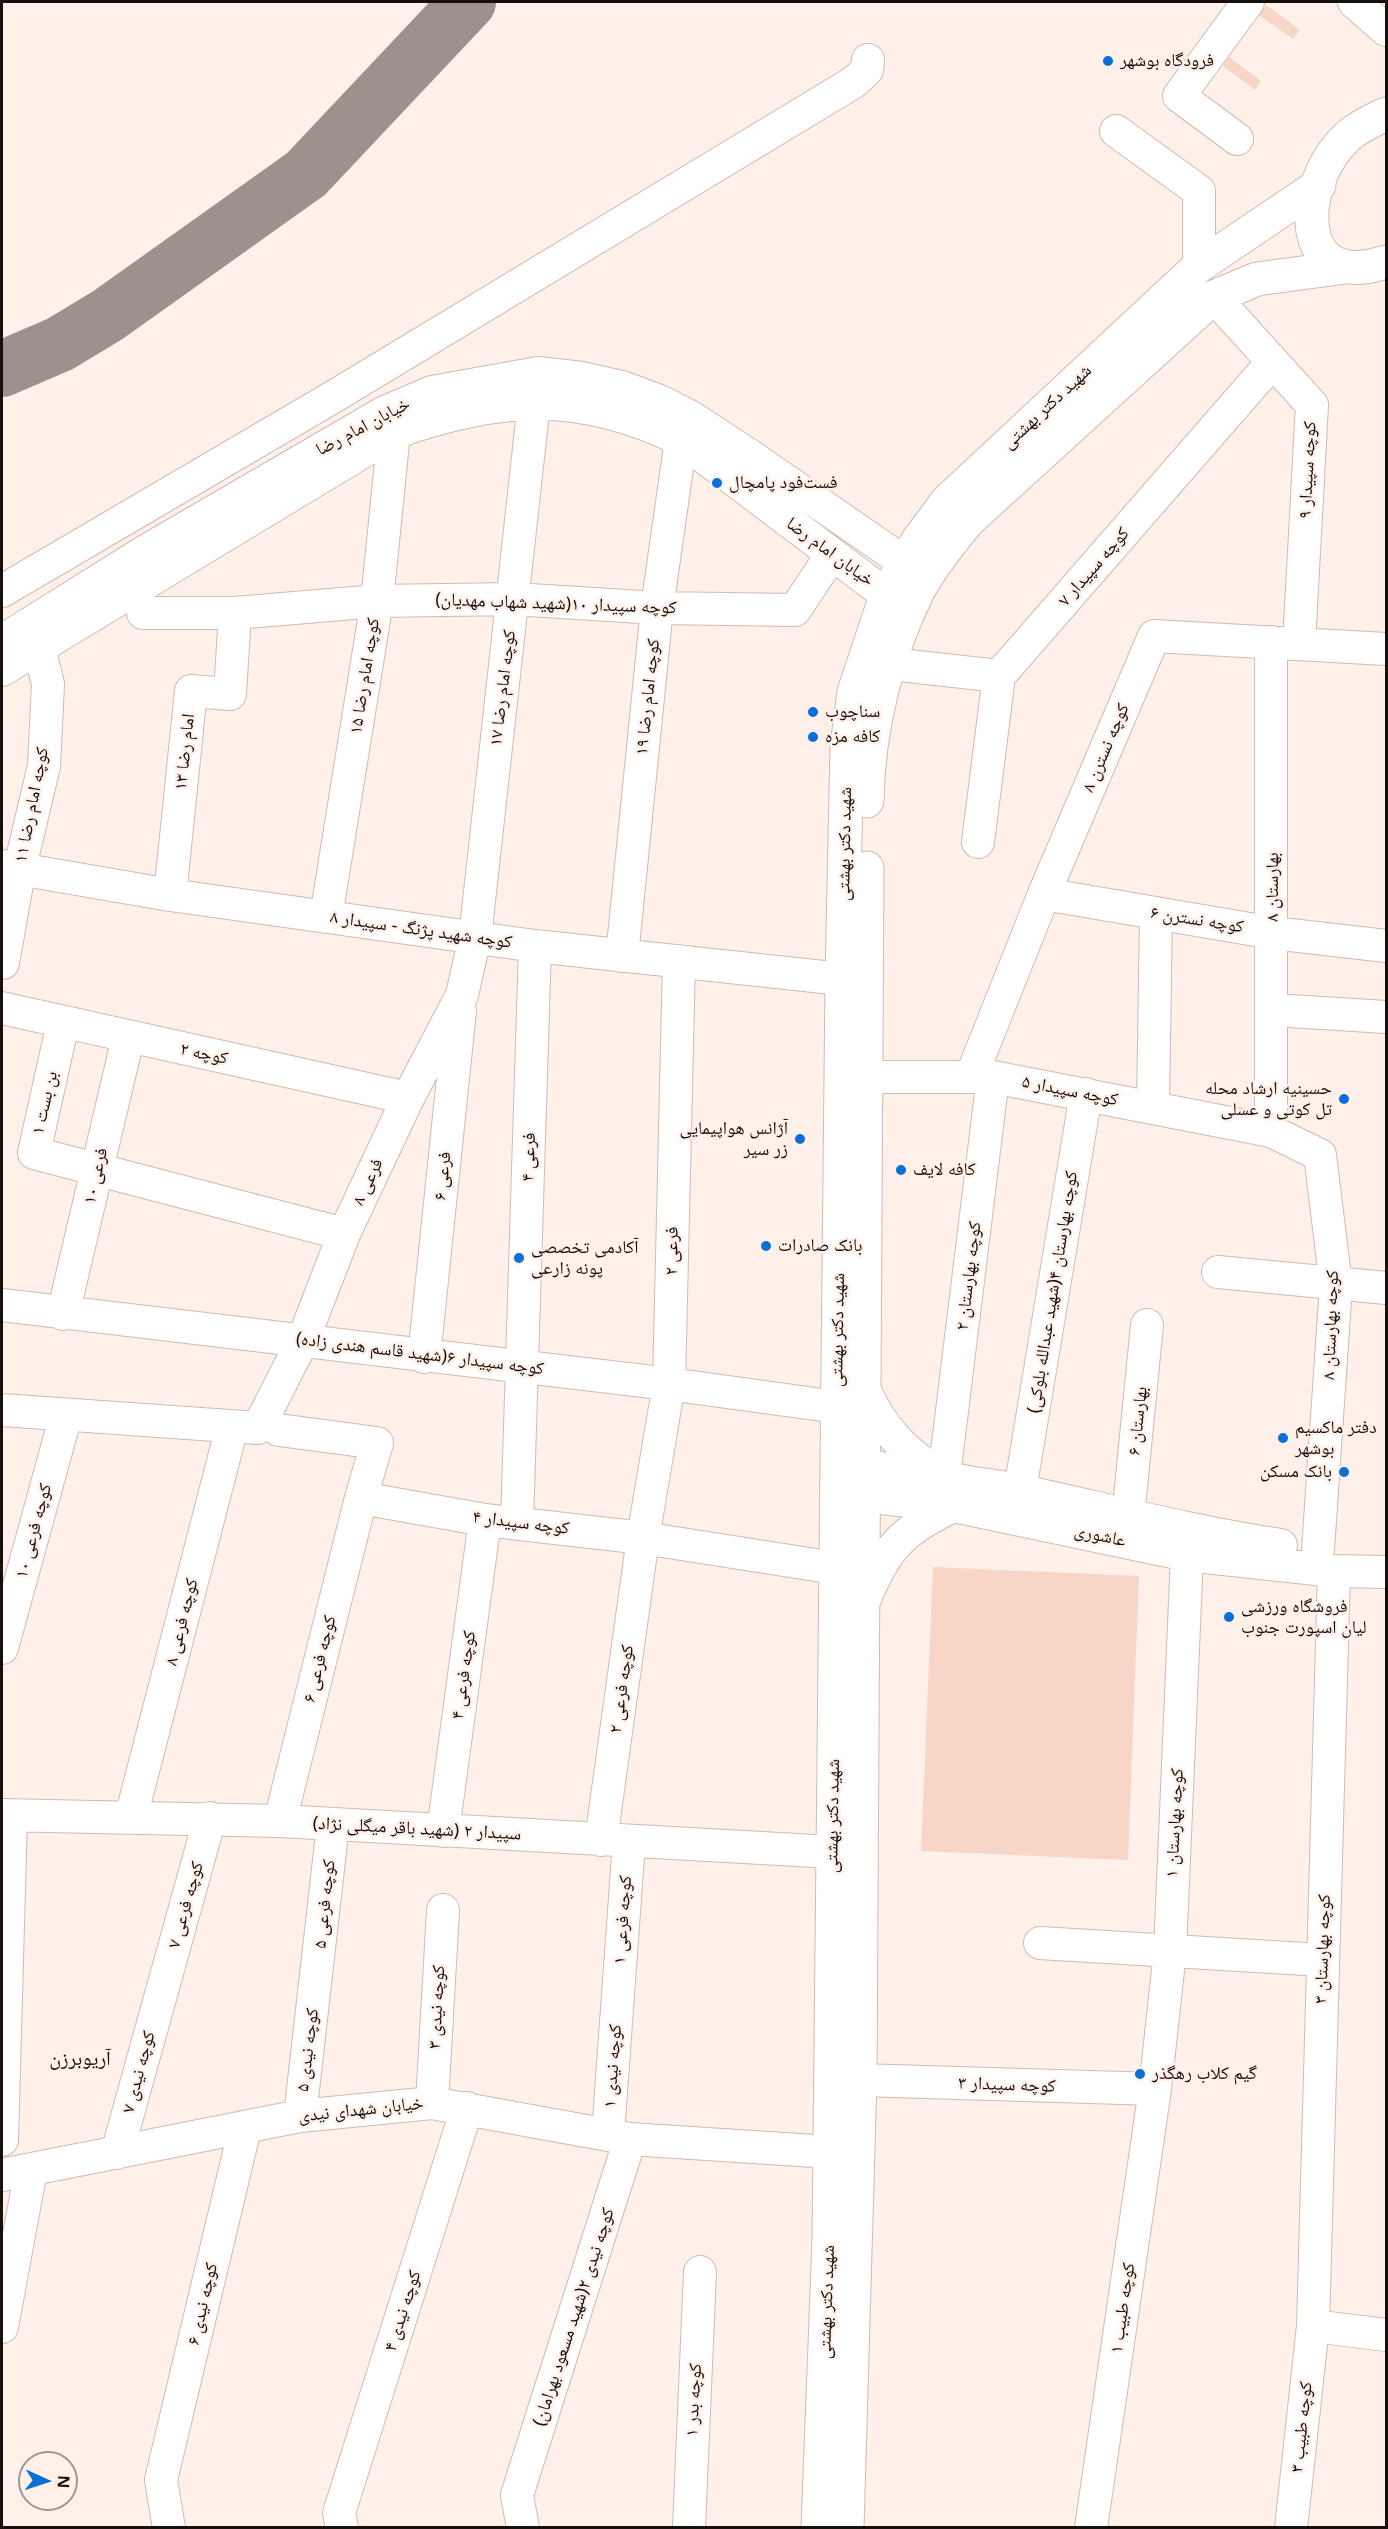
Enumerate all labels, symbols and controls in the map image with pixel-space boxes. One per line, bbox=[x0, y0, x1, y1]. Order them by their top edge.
place label: فرودگاه بوشهر bbox=[1120, 50, 1214, 72]
marker: فرودگاه بوشهر bbox=[1101, 54, 1115, 68]
street label: شهید دکتر بهشتی bbox=[998, 360, 1096, 454]
street label: خیابان امام رضا bbox=[312, 393, 414, 461]
street label: کوچه سپیدار ۹ bbox=[1295, 421, 1321, 519]
place label: فست‌فود پامچال bbox=[729, 472, 838, 494]
marker: فست‌فود پامچال bbox=[710, 476, 724, 490]
street label: خیابان امام رضا bbox=[782, 513, 878, 591]
street label: کوچه سپیدار ۷ bbox=[1054, 523, 1134, 611]
street label: کوچه سپیدار ۱۰(شهید شهاب مهدیان) bbox=[435, 589, 677, 619]
street label: کوچه امام رضا ۱۵ bbox=[345, 616, 385, 736]
street label: کوچه امام رضا ۱۷ bbox=[485, 629, 521, 747]
street label: کوچه امام رضا ۱۹ bbox=[631, 638, 665, 756]
street label: کوچه نسترن ۸ bbox=[1078, 700, 1134, 796]
place label: سناچوب bbox=[825, 701, 880, 723]
marker: سناچوب bbox=[806, 705, 820, 719]
street label: امام رضا ۱۳ bbox=[170, 713, 200, 791]
place label: کافه مزه bbox=[825, 726, 880, 748]
marker: کافه مزه bbox=[806, 730, 820, 744]
street label: کوچه امام رضا ۱۱ bbox=[10, 745, 54, 865]
street label: شهید دکتر بهشتی bbox=[833, 787, 857, 901]
street label: بهارستان ۸ bbox=[1262, 852, 1284, 922]
street label: کوچه نسترن ۶ bbox=[1149, 902, 1245, 938]
street label: کوچه شهید پژنگ - سپیدار ۸ bbox=[329, 907, 513, 953]
street label: کوچه ۲ bbox=[178, 1038, 230, 1070]
street label: بن بست ۱ bbox=[27, 1069, 63, 1137]
street label: کوچه سپیدار ۵ bbox=[1020, 1071, 1120, 1111]
place label: حسینیه ارشاد محله تل کوتی و عسلی bbox=[1205, 1078, 1332, 1120]
marker: حسینیه ارشاد محله تل کوتی و عسلی bbox=[1337, 1092, 1351, 1106]
place label: آژانس هواپیمایی زر سیر bbox=[680, 1118, 788, 1160]
street label: فرعی ۴ bbox=[517, 1132, 541, 1182]
marker: آژانس هواپیمایی زر سیر bbox=[793, 1132, 807, 1146]
street label: فرعی ۱۰ bbox=[79, 1146, 113, 1206]
street label: فرعی ۶ bbox=[430, 1150, 456, 1202]
street label: فرعی ۸ bbox=[348, 1155, 388, 1209]
place label: کافه لایف bbox=[913, 1159, 976, 1181]
marker: کافه لایف bbox=[894, 1163, 908, 1177]
street label: کوچه بهارستان ۴(شهید عبدالله بلوکی) bbox=[1023, 1169, 1083, 1415]
street label: کوچه بهارستان ۲ bbox=[952, 1220, 986, 1332]
street label: فرعی ۲ bbox=[661, 1226, 683, 1276]
place label: بانک صادرات bbox=[778, 1235, 862, 1257]
place label: آکادمی تخصصی پونه زارعی bbox=[531, 1237, 639, 1280]
marker: بانک صادرات bbox=[759, 1239, 773, 1253]
marker: آکادمی تخصصی پونه زارعی bbox=[512, 1251, 526, 1265]
street label: کوچه بهارستان ۸ bbox=[1318, 1270, 1344, 1380]
street label: شهید دکتر بهشتی bbox=[826, 1273, 850, 1387]
street label: کوچه سپیدار ۶(شهید قاسم هندی زاده) bbox=[295, 1328, 545, 1380]
street label: بهارستان ۶ bbox=[1124, 1385, 1152, 1457]
place label: دفتر ماکسیم بوشهر bbox=[1295, 1417, 1377, 1460]
marker: دفتر ماکسیم بوشهر bbox=[1276, 1431, 1290, 1445]
place label: بانک مسکن bbox=[1260, 1461, 1332, 1483]
marker: بانک مسکن bbox=[1337, 1465, 1351, 1479]
street label: کوچه فرعی ۱۰ bbox=[11, 1481, 57, 1581]
street label: کوچه سپیدار ۴ bbox=[471, 1506, 571, 1540]
street label: عاشوری bbox=[1072, 1520, 1128, 1552]
street label: کوچه فرعی ۸ bbox=[161, 1576, 203, 1668]
place label: فروشگاه ورزشی لیان اسپورت جنوب bbox=[1241, 1596, 1367, 1638]
marker: فروشگاه ورزشی لیان اسپورت جنوب bbox=[1222, 1610, 1236, 1624]
street label: کوچه فرعی ۶ bbox=[299, 1613, 341, 1705]
street label: کوچه فرعی ۴ bbox=[447, 1629, 481, 1721]
street label: کوچه فرعی ۲ bbox=[605, 1643, 639, 1735]
street label: شهید دکتر بهشتی bbox=[821, 1759, 845, 1873]
street label: کوچه بهارستان ۱ bbox=[1161, 1768, 1189, 1878]
street label: سپیدار ۲ (شهید باقر میگلی نژاد) bbox=[312, 1813, 522, 1845]
street label: کوچه فرعی ۷ bbox=[163, 1859, 209, 1951]
street label: کوچه فرعی ۵ bbox=[310, 1859, 340, 1949]
street label: کوچه فرعی ۱ bbox=[609, 1875, 637, 1965]
street label: کوچه بهارستان ۳ bbox=[1310, 1894, 1336, 2004]
street label: کوچه نیدی ۳ bbox=[424, 1964, 450, 2050]
street label: کوچه نیدی ۵ bbox=[292, 2007, 324, 2093]
street label: کوچه نیدی ۱ bbox=[599, 2023, 627, 2109]
street label: کوچه نیدی ۷ bbox=[118, 2029, 160, 2115]
district label: آریو‌برزن bbox=[49, 2047, 111, 2071]
place label: گیم کلاب رهگذر bbox=[1152, 2063, 1257, 2085]
marker: گیم کلاب رهگذر bbox=[1133, 2067, 1147, 2081]
street label: کوچه سپیدار ۳ bbox=[958, 2073, 1056, 2097]
street label: خیابان شهدای نیدی bbox=[297, 2093, 425, 2127]
street label: کوچه نیدی ۲(شهید مسعود بهرامان) bbox=[528, 2205, 620, 2429]
street label: شهید دکتر بهشتی bbox=[814, 2244, 840, 2360]
street label: کوچه نیدی ۶ bbox=[183, 2261, 223, 2347]
street label: کوچه طبیب ۱ bbox=[1106, 2261, 1140, 2355]
street label: کوچه نیدی ۴ bbox=[380, 2268, 426, 2354]
street label: کوچه بدر ۱ bbox=[681, 2363, 707, 2437]
street label: کوچه طبیب ۳ bbox=[1286, 2381, 1318, 2473]
north arrow bbox=[18, 2451, 78, 2511]
text: N bbox=[53, 2475, 75, 2489]

